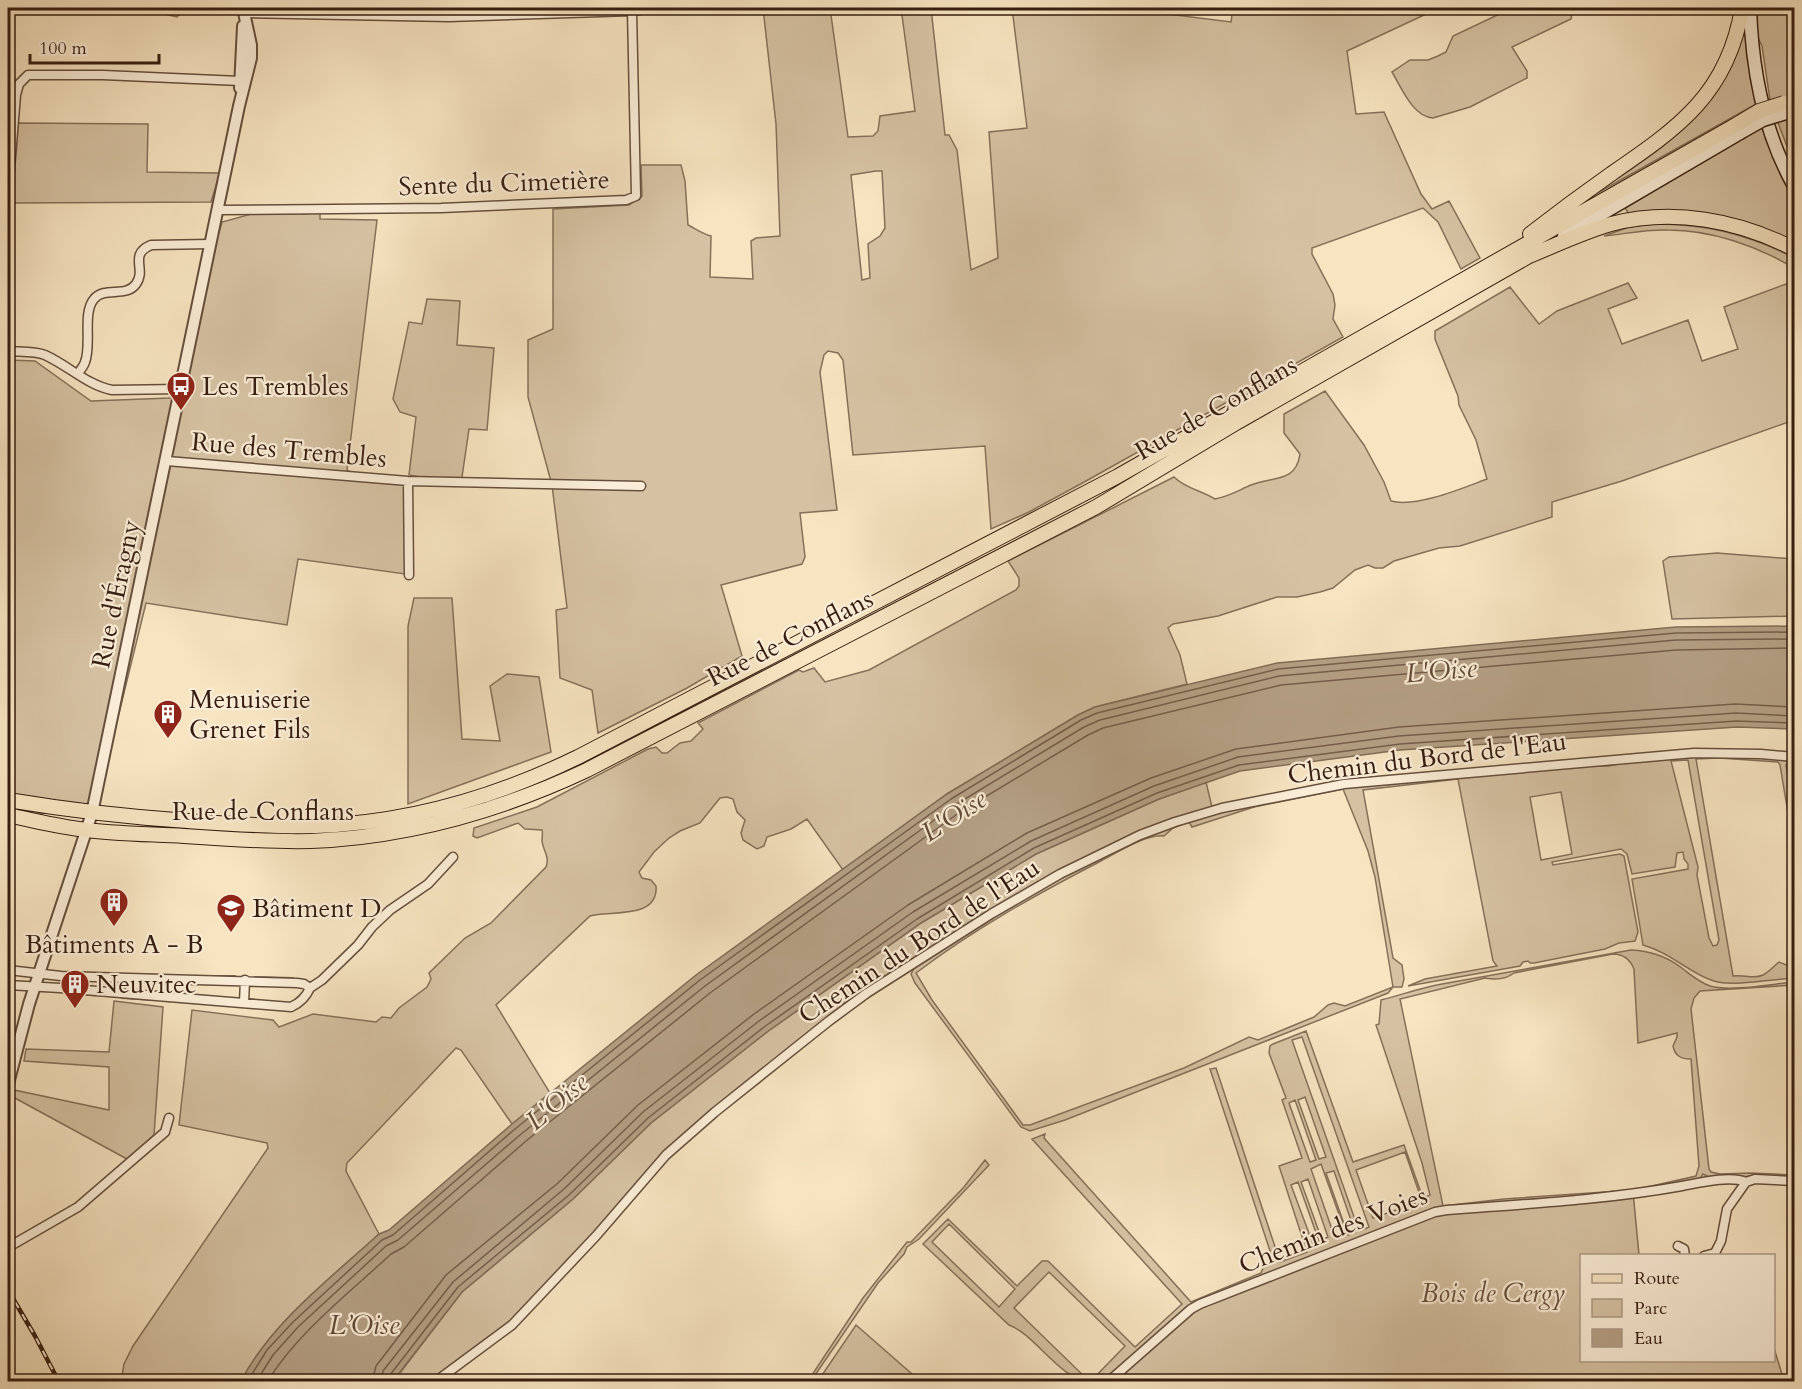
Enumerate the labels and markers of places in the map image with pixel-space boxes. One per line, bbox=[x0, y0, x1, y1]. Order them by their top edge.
place label: Les Trembles bbox=[202, 369, 349, 404]
bus stop icon: Les Trembles bbox=[165, 370, 197, 412]
place label: Menuiserie Grenet Fils bbox=[189, 682, 311, 747]
building icon: Menuiserie Grenet Fils bbox=[152, 698, 184, 740]
building icon: Bâtiments A - B bbox=[98, 886, 130, 928]
place label: Bâtiment D bbox=[252, 891, 381, 926]
school or university icon: Bâtiment D bbox=[215, 892, 247, 934]
place label: Bâtiments A - B bbox=[25, 927, 203, 962]
place label: Neuvitec bbox=[96, 967, 197, 1002]
building icon: Neuvitec bbox=[59, 968, 91, 1010]

